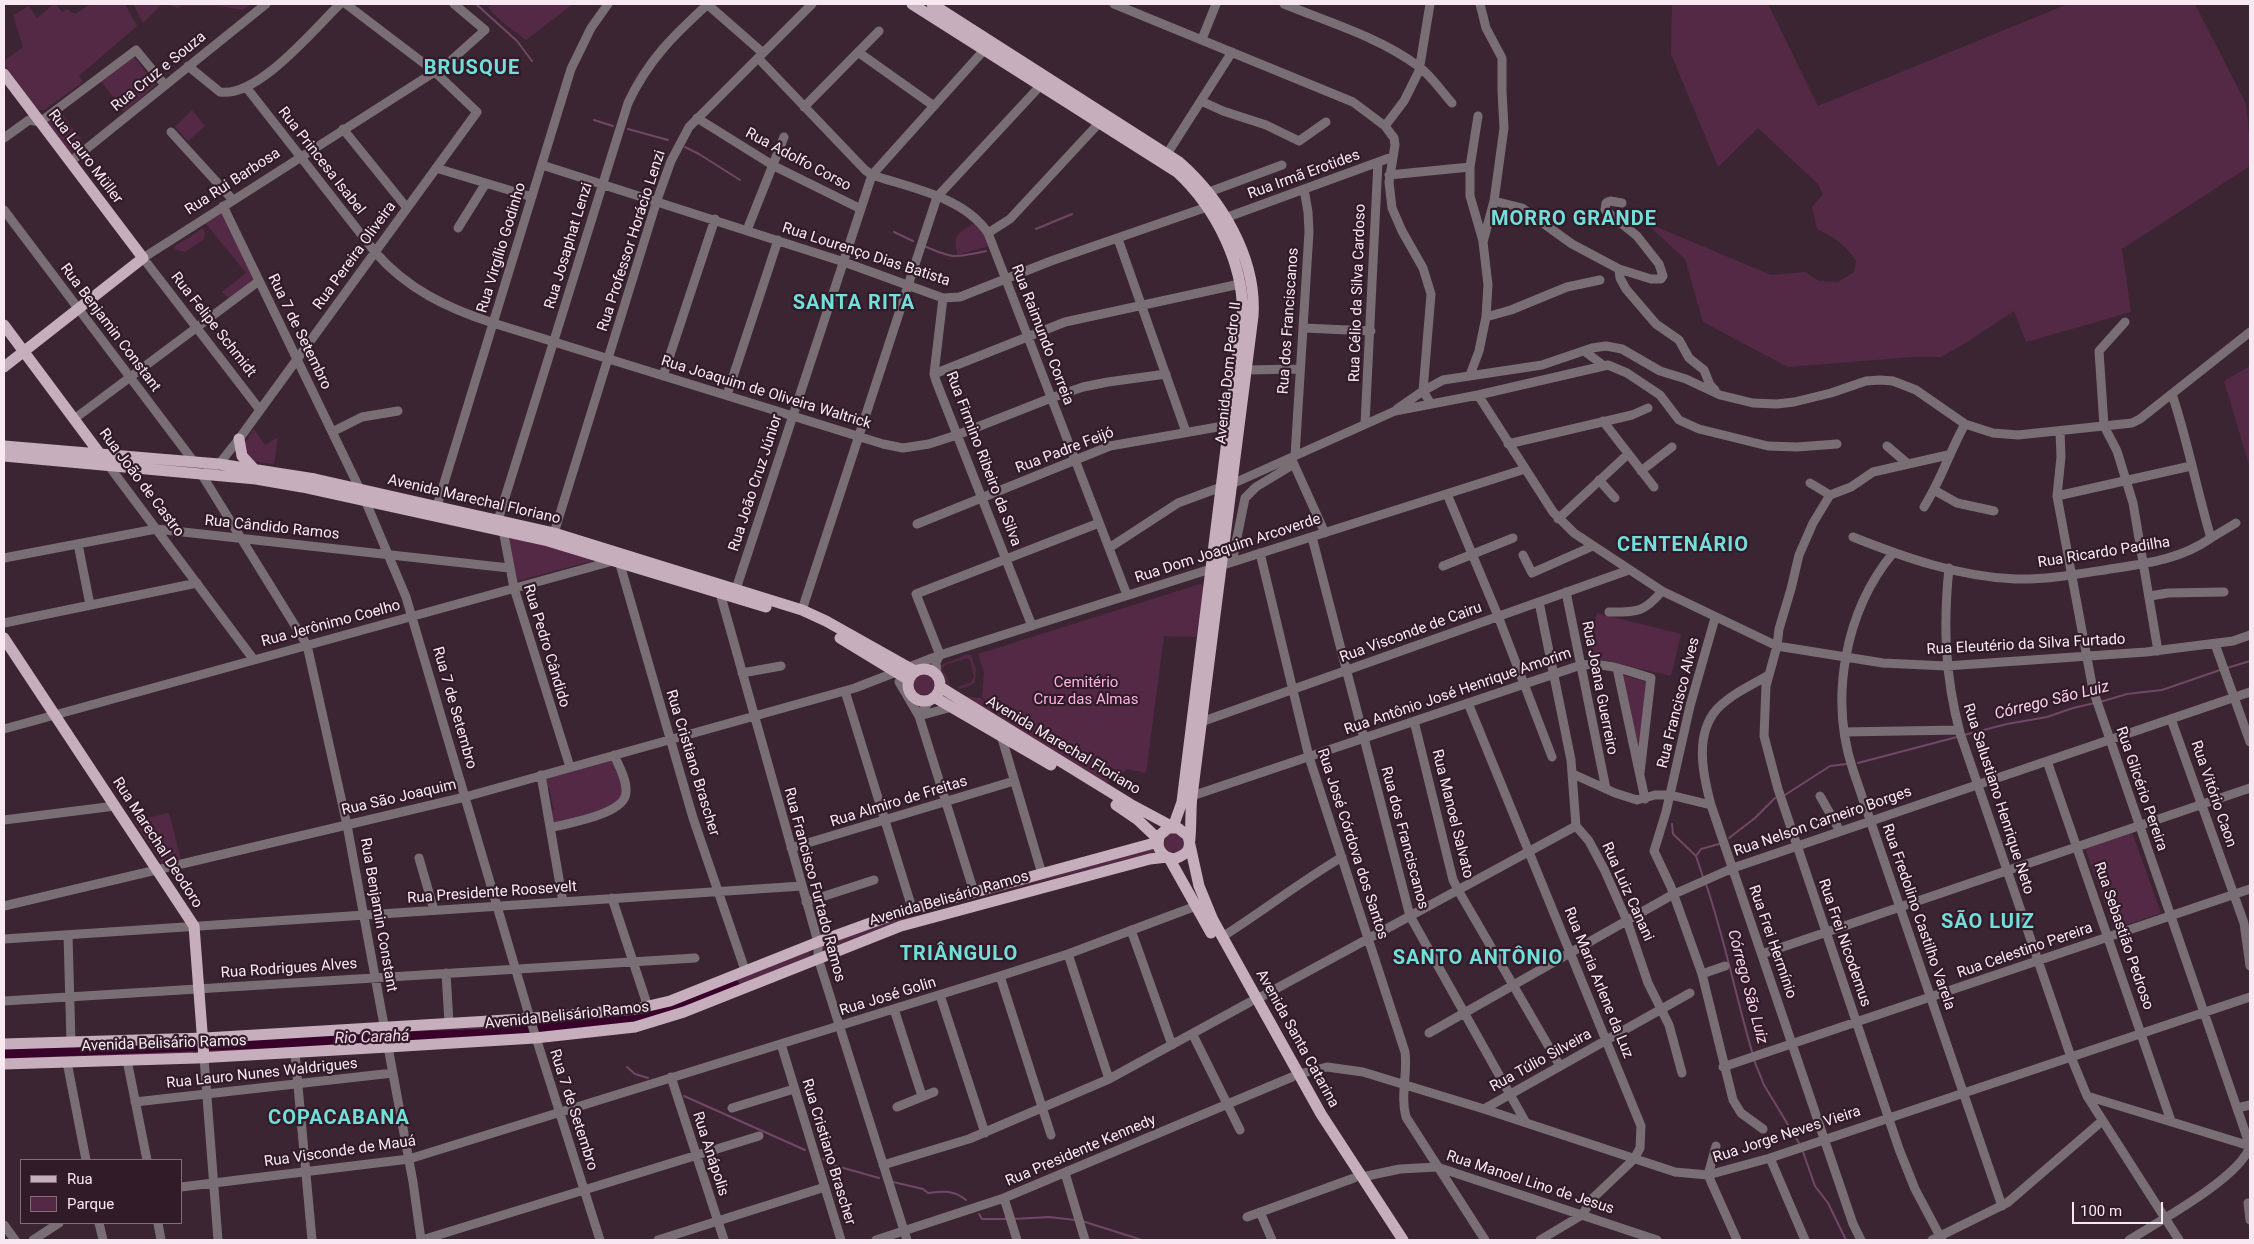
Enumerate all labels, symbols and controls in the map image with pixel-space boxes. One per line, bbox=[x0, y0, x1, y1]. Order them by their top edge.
street label: Rua Cruz e Souza bbox=[108, 28, 210, 116]
district label: BRUSQUE bbox=[423, 57, 521, 81]
street label: Rua Princesa Isabel bbox=[273, 104, 369, 218]
street label: Rua Lauro Müller bbox=[44, 107, 126, 207]
street label: Rua Adolfo Corso bbox=[742, 125, 854, 195]
street label: Rua Rui Barbosa bbox=[182, 145, 284, 219]
street label: Rua Irmã Erotides bbox=[1245, 146, 1363, 204]
street label: Rua Professor Horácio Lenzi bbox=[594, 148, 670, 334]
street label: Rua Virgílio Godinho bbox=[474, 181, 530, 315]
street label: Rua Josaphat Lenzi bbox=[541, 181, 597, 311]
street label: Rua Pereira Oliveira bbox=[310, 198, 400, 314]
street label: Rua Célio da Silva Cardoso bbox=[1346, 204, 1370, 382]
district label: MORRO GRANDE bbox=[1490, 208, 1658, 232]
street label: Rua Lourenço Dias Batista bbox=[780, 219, 952, 291]
street label: Rua dos Franciscanos bbox=[1275, 247, 1303, 395]
street label: Rua Benjamin Constant bbox=[56, 260, 164, 396]
street label: Rua Raimundo Correia bbox=[1007, 262, 1077, 408]
street label: Rua Felipe Schmidt bbox=[166, 269, 260, 381]
street label: Rua 7 de Setembro bbox=[263, 271, 335, 393]
district label: SANTA RITA bbox=[791, 292, 917, 316]
street label: Avenida Dom Pedro II bbox=[1213, 301, 1245, 445]
street label: Rua Joaquim de Oliveira Waltrick bbox=[659, 352, 873, 434]
street label: Rua Firmino Ribeiro da Silva bbox=[941, 369, 1025, 549]
street label: Rua João Cruz Júnior bbox=[725, 412, 787, 554]
street label: Rua Padre Feijó bbox=[1013, 424, 1117, 478]
street label: Rua João de Castro bbox=[94, 425, 188, 541]
street label: Avenida Marechal Floriano bbox=[386, 471, 562, 529]
street label: Rua Dom Joaquim Arcoverde bbox=[1133, 510, 1323, 588]
street label: Rua Cândido Ramos bbox=[204, 512, 340, 544]
district label: CENTENÁRIO bbox=[1616, 534, 1750, 558]
street label: Rua Ricardo Padilha bbox=[2037, 534, 2171, 572]
street label: Rua Pedro Cândido bbox=[519, 582, 573, 710]
street label: Rua Jerônimo Coelho bbox=[260, 597, 402, 651]
street label: Rua Visconde de Cairu bbox=[1337, 599, 1485, 667]
street label: Rua Joana Guerreiro bbox=[1577, 619, 1621, 757]
street label: Rua Eleutério da Silva Furtado bbox=[1926, 631, 2126, 659]
street label: Rua Francisco Alves bbox=[1654, 636, 1704, 770]
street label: Rua 7 de Setembro bbox=[428, 645, 480, 771]
street label: Rua Antônio José Henrique Amorim bbox=[1342, 645, 1574, 739]
park label: Cemitério Cruz das Almas bbox=[1034, 674, 1138, 709]
water label: Córrego São Luiz bbox=[1993, 677, 2111, 725]
street label: Rua Cristiano Brascher bbox=[661, 688, 723, 838]
street label: Avenida Marechal Floriano bbox=[983, 693, 1143, 799]
street label: Rua Salustiano Henrique Neto bbox=[1959, 701, 2037, 897]
street label: Rua Glicério Pereira bbox=[2111, 724, 2171, 854]
street label: Rua Vitório Caon bbox=[2186, 738, 2240, 850]
street label: Rua José Córdova dos Santos bbox=[1313, 746, 1391, 942]
street label: Rua Manoel Salvato bbox=[1427, 748, 1477, 880]
street label: Rua dos Franciscanos bbox=[1376, 765, 1432, 911]
street label: Rua Almiro de Freitas bbox=[828, 773, 970, 831]
street label: Rua Marechal Deodoro bbox=[108, 774, 206, 912]
street label: Rua São Joaquim bbox=[340, 776, 458, 820]
street label: Rua Nelson Carneiro Borges bbox=[1732, 783, 1914, 861]
street label: Rua Francisco Furtado Ramos bbox=[779, 786, 849, 984]
street label: Rua Fredolino Castilho Varela bbox=[1878, 822, 1958, 1012]
street label: Rua Benjamin Constant bbox=[356, 837, 400, 993]
street label: Rua Luiz Canani bbox=[1597, 840, 1657, 944]
street label: Rua Sebastião Pedroso bbox=[2089, 860, 2157, 1012]
street label: Avenida Belisário Ramos bbox=[867, 868, 1031, 930]
street label: Rua Frei Nicodemus bbox=[1814, 877, 1874, 1009]
street label: Rua Presidente Roosevelt bbox=[407, 878, 577, 908]
street label: Rua Frei Hermínio bbox=[1744, 883, 1800, 1001]
street label: Rua Maria Arlene da Luz bbox=[1559, 905, 1637, 1061]
district label: SÃO LUIZ bbox=[1940, 911, 2036, 935]
street label: Rua Celestino Pereira bbox=[1955, 919, 2095, 983]
water label: Córrego São Luiz bbox=[1723, 928, 1771, 1046]
district label: TRIÂNGULO bbox=[899, 943, 1019, 967]
district label: SANTO ANTÔNIO bbox=[1391, 947, 1565, 971]
street label: Rua Rodrigues Alves bbox=[220, 955, 358, 983]
street label: Avenida Santa Catarina bbox=[1252, 967, 1342, 1111]
street label: Rua José Golin bbox=[838, 974, 938, 1020]
street label: Avenida Belisário Ramos bbox=[484, 998, 650, 1034]
street label: Rua Túlio Silveira bbox=[1487, 1026, 1595, 1096]
water label: Rio Carahá bbox=[334, 1027, 410, 1049]
street label: Avenida Belisário Ramos bbox=[81, 1032, 247, 1056]
street label: Rua 7 de Setembro bbox=[545, 1047, 601, 1173]
street label: Rua Lauro Nunes Waldrigues bbox=[165, 1055, 359, 1093]
street label: Rua Cristiano Brascher bbox=[797, 1077, 859, 1227]
street label: Rua Jorge Neves Vieira bbox=[1711, 1103, 1863, 1167]
district label: COPACABANA bbox=[267, 1107, 411, 1131]
street label: Rua Anápolis bbox=[688, 1110, 732, 1198]
street label: Rua Presidente Kennedy bbox=[1003, 1111, 1159, 1191]
street label: Rua Visconde de Mauá bbox=[263, 1132, 417, 1172]
street label: Rua Manoel Lino de Jesus bbox=[1444, 1147, 1616, 1219]
legend bbox=[20, 1159, 182, 1224]
text: Rua bbox=[67, 1170, 93, 1188]
scale bar bbox=[2074, 1192, 2165, 1224]
text: Parque bbox=[67, 1195, 114, 1213]
text: 100 m bbox=[2080, 1202, 2122, 1220]

